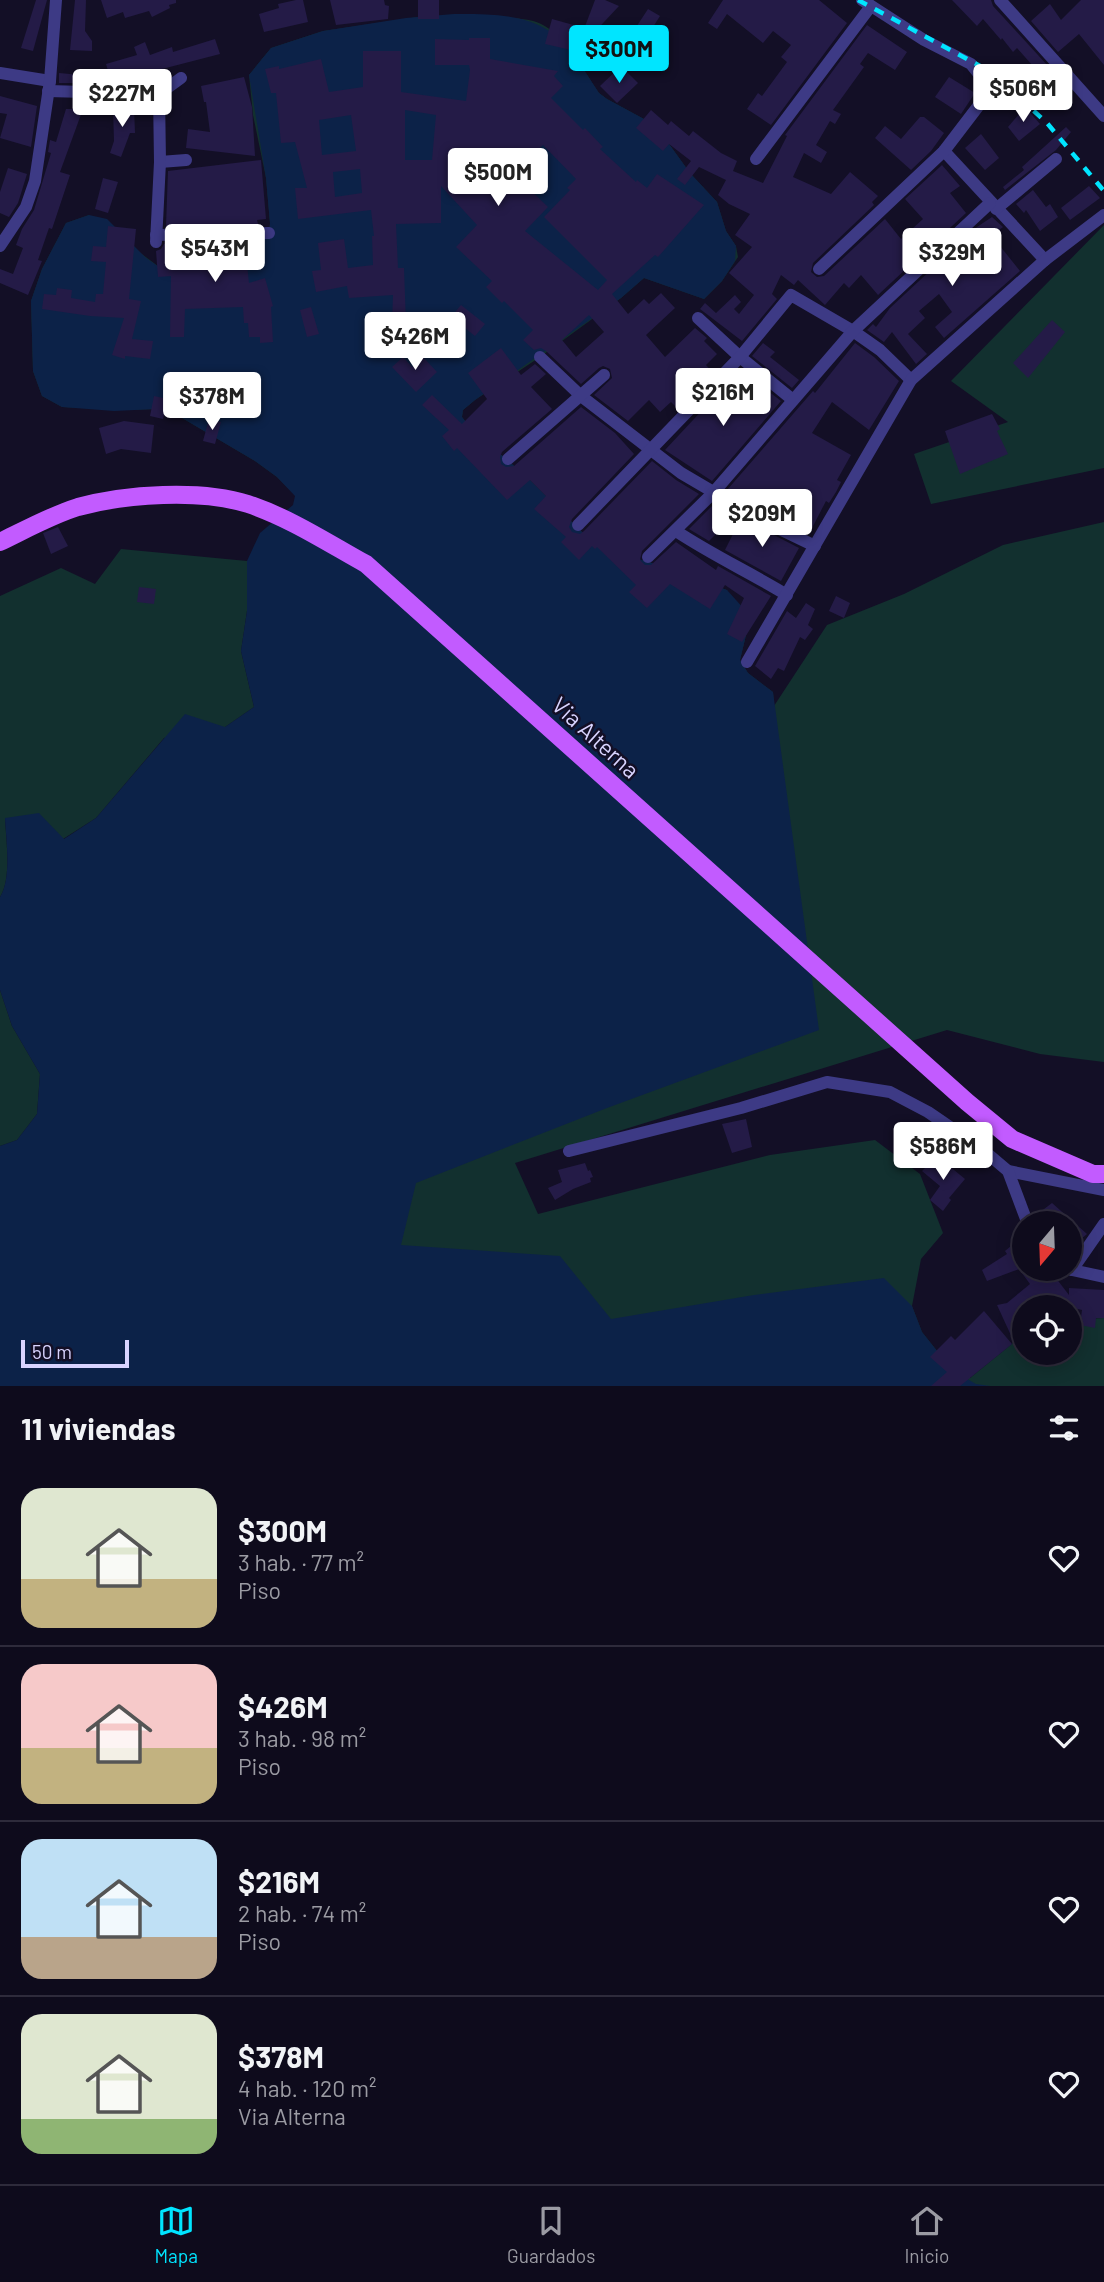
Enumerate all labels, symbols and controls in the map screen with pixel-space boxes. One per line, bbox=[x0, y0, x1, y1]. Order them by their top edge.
pin: $300M bbox=[570, 25, 668, 85]
text: $300M bbox=[585, 34, 653, 62]
pin: $506M bbox=[974, 64, 1072, 124]
pin: $227M bbox=[73, 69, 171, 129]
text: $506M bbox=[989, 73, 1057, 101]
text: $227M bbox=[89, 78, 155, 106]
pin: $500M bbox=[449, 148, 547, 208]
text: $500M bbox=[464, 157, 532, 185]
pin: $543M bbox=[166, 224, 264, 284]
pin: $329M bbox=[903, 229, 1001, 288]
text: $543M bbox=[181, 233, 249, 261]
text: $329M bbox=[918, 237, 986, 265]
pin: $426M bbox=[366, 312, 464, 372]
text: $426M bbox=[381, 321, 449, 349]
pin: $216M bbox=[674, 368, 772, 428]
pin: $378M bbox=[163, 372, 261, 432]
text: $216M bbox=[692, 377, 754, 405]
text: $378M bbox=[179, 381, 245, 409]
pin: $209M bbox=[713, 490, 811, 549]
text: $209M bbox=[728, 498, 796, 526]
street label: Via Alterna bbox=[547, 691, 645, 783]
pin: $586M bbox=[894, 1122, 992, 1182]
text: $586M bbox=[910, 1131, 976, 1159]
north arrow bbox=[1012, 1211, 1082, 1281]
map controls bbox=[1012, 1211, 1082, 1365]
button: locate bbox=[1012, 1295, 1082, 1365]
scale bar bbox=[21, 1337, 130, 1369]
text: 50 m bbox=[32, 1340, 72, 1363]
icon: filters bbox=[1045, 1409, 1083, 1447]
text: 11 viviendas bbox=[21, 1410, 176, 1446]
text: $300M bbox=[238, 1512, 327, 1548]
icon: home bbox=[77, 1516, 161, 1600]
icon: heart bbox=[1045, 1539, 1083, 1577]
text: 3 hab. · 77 m² bbox=[238, 1548, 364, 1576]
text: Piso bbox=[238, 1576, 281, 1604]
text: $426M bbox=[238, 1688, 328, 1724]
icon: home bbox=[77, 1692, 161, 1776]
icon: heart bbox=[1045, 1715, 1083, 1753]
text: 3 hab. · 98 m² bbox=[238, 1724, 366, 1752]
text: Piso bbox=[238, 1752, 281, 1780]
text: $216M bbox=[238, 1863, 320, 1899]
icon: home bbox=[77, 1867, 161, 1951]
icon: heart bbox=[1045, 1890, 1083, 1928]
text: 2 hab. · 74 m² bbox=[238, 1899, 366, 1927]
text: Piso bbox=[238, 1927, 281, 1955]
text: $378M bbox=[238, 2038, 324, 2074]
icon: home bbox=[77, 2042, 161, 2126]
icon: heart bbox=[1045, 2065, 1083, 2103]
text: 4 hab. · 120 m² bbox=[238, 2074, 376, 2102]
text: Via Alterna bbox=[238, 2102, 346, 2130]
tab: Mapa bbox=[155, 2202, 198, 2267]
tab: Guardados bbox=[507, 2202, 595, 2267]
tab: Inicio bbox=[904, 2202, 949, 2267]

